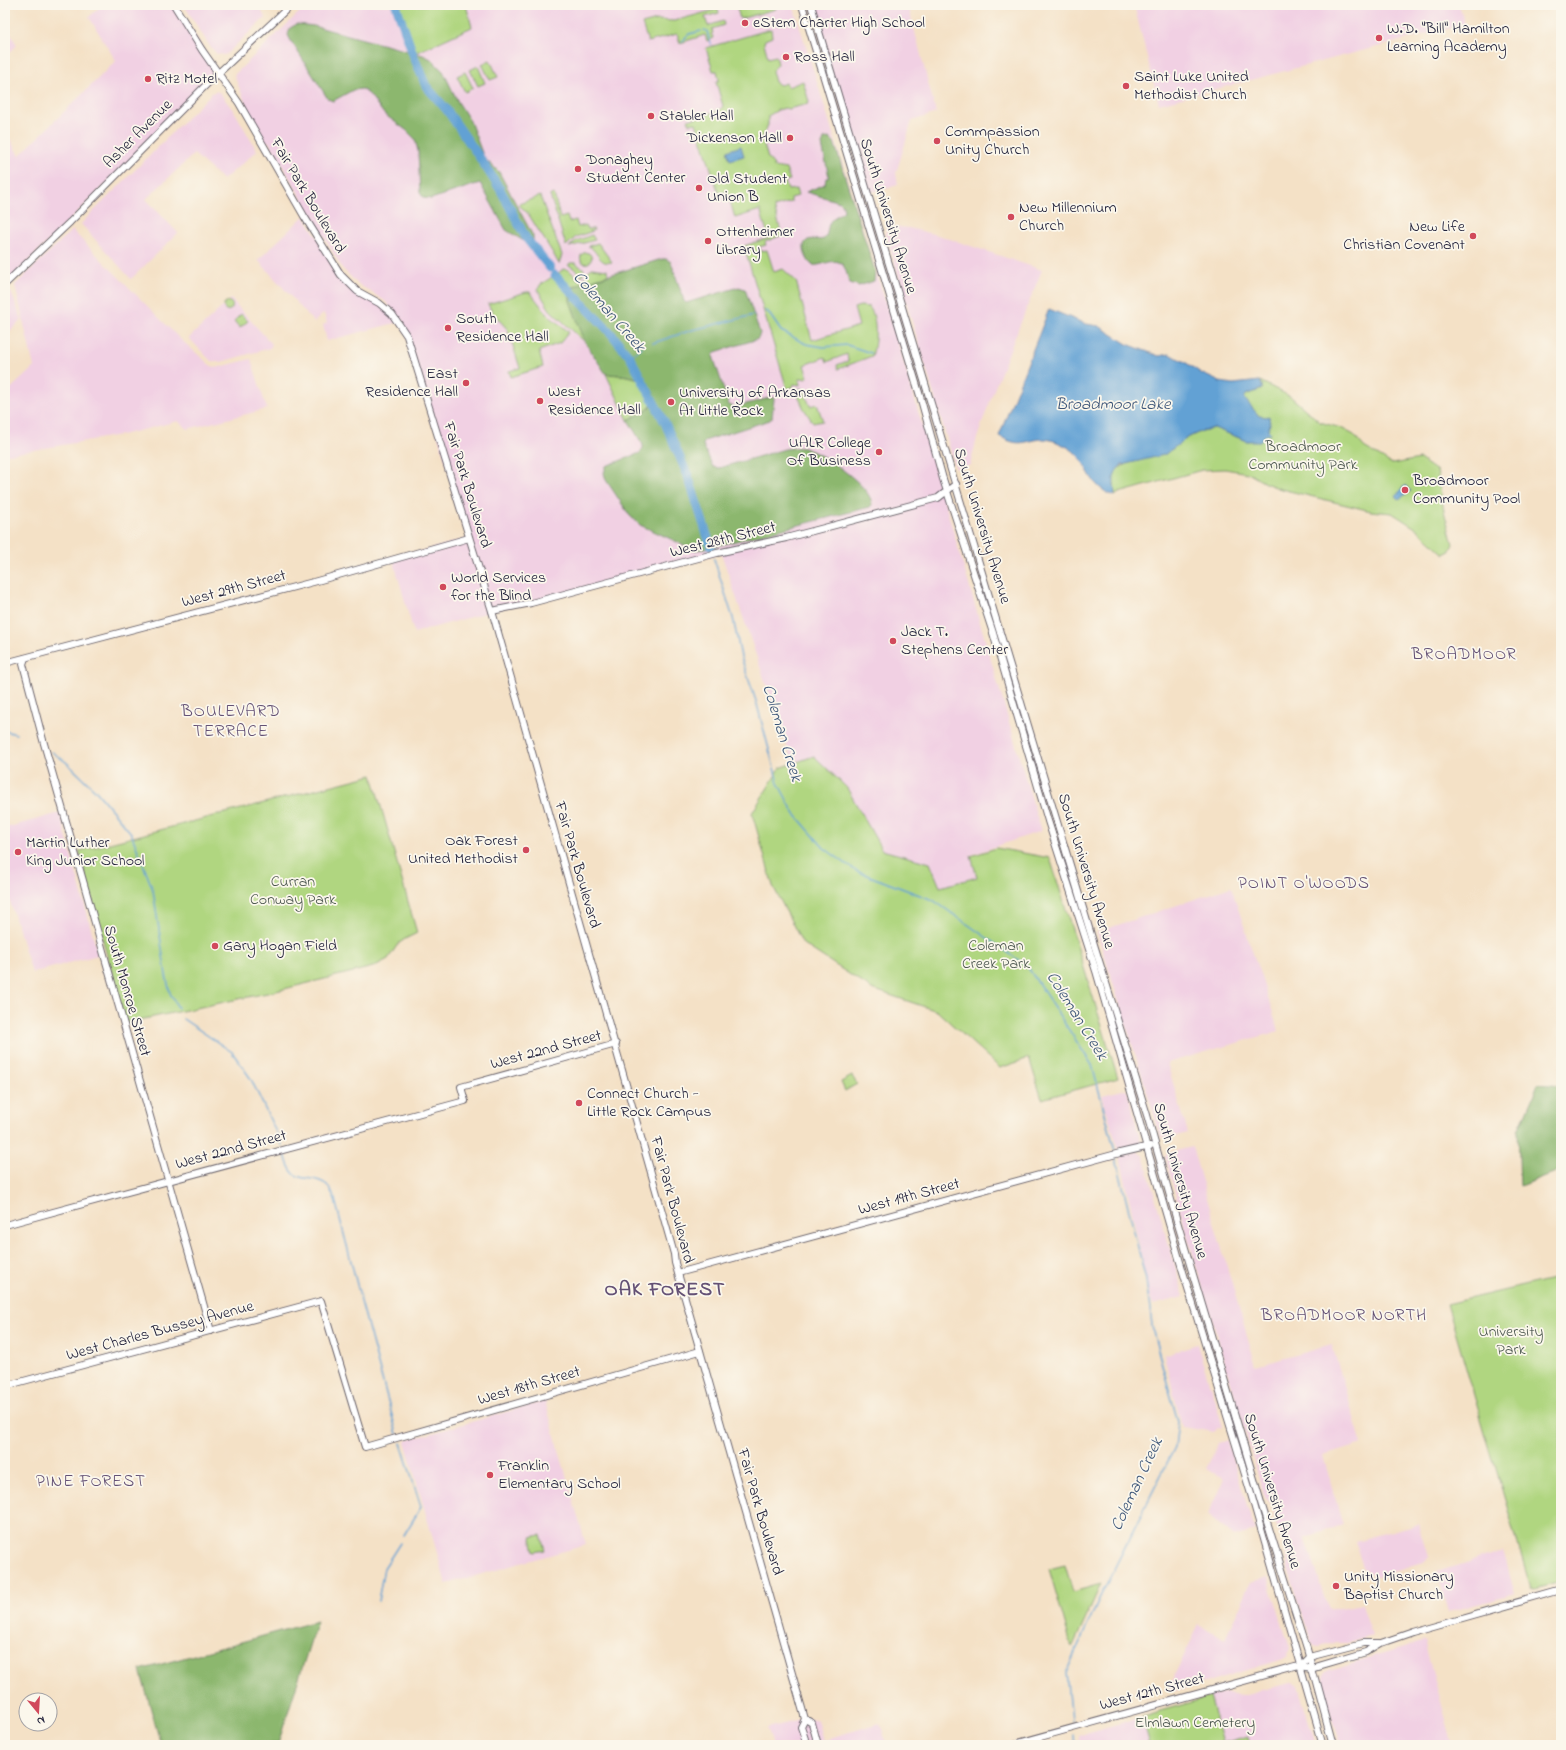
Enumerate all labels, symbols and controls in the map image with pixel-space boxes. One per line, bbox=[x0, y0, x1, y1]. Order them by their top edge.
place label: eStem Charter High School bbox=[753, 11, 925, 35]
place label: W.D. "Bill" Hamilton Learning Academy bbox=[1387, 17, 1510, 59]
marker: eStem Charter High School bbox=[740, 18, 750, 28]
marker: W.D. "Bill" Hamilton Learning Academy bbox=[1374, 33, 1384, 43]
place label: Ross Hall bbox=[794, 45, 855, 69]
marker: Ross Hall bbox=[781, 52, 791, 62]
place label: Saint Luke United Methodist Church bbox=[1134, 65, 1249, 107]
place label: Ritz Motel bbox=[156, 67, 217, 91]
marker: Ritz Motel bbox=[143, 74, 153, 84]
marker: Saint Luke United Methodist Church bbox=[1121, 81, 1131, 91]
street label: Asher Avenue bbox=[98, 93, 179, 174]
place label: Stabler Hall bbox=[659, 104, 734, 128]
marker: Stabler Hall bbox=[646, 111, 656, 121]
place label: Commpassion Unity Church bbox=[945, 120, 1040, 162]
place label: Dickenson Hall bbox=[686, 126, 782, 150]
street label: Fair Park Boulevard bbox=[264, 133, 352, 258]
marker: Dickenson Hall bbox=[785, 133, 795, 143]
street label: South University Avenue bbox=[853, 135, 923, 298]
marker: Commpassion Unity Church bbox=[932, 136, 942, 146]
place label: Donaghey Student Center bbox=[585, 148, 686, 190]
marker: Donaghey Student Center bbox=[573, 164, 583, 174]
place label: Old Student Union B bbox=[707, 167, 788, 209]
marker: Old Student Union B bbox=[694, 183, 704, 193]
place label: New Millennium Church bbox=[1019, 196, 1117, 238]
marker: New Millennium Church bbox=[1006, 212, 1016, 222]
place label: New Life Christian Covenant bbox=[1343, 215, 1466, 257]
place label: Ottenheimer Library bbox=[716, 220, 795, 262]
marker: New Life Christian Covenant bbox=[1468, 231, 1478, 241]
marker: Ottenheimer Library bbox=[703, 236, 713, 246]
water label: Coleman Creek bbox=[567, 266, 652, 359]
place label: South Residence Hall bbox=[456, 307, 549, 349]
marker: South Residence Hall bbox=[443, 323, 453, 333]
place label: East Residence Hall bbox=[365, 362, 459, 404]
marker: East Residence Hall bbox=[461, 378, 471, 388]
place label: West Residence Hall bbox=[548, 380, 641, 422]
place label: University of Arkansas At Little Rock bbox=[679, 381, 831, 423]
water label: Broadmoor Lake bbox=[1055, 392, 1172, 417]
marker: West Residence Hall bbox=[535, 396, 545, 406]
marker: University of Arkansas At Little Rock bbox=[666, 397, 676, 407]
street label: Fair Park Boulevard bbox=[436, 418, 498, 551]
place label: UALR College Of Business bbox=[787, 431, 872, 473]
park label: Broadmoor Community Park bbox=[1249, 435, 1358, 477]
street label: South University Avenue bbox=[947, 445, 1017, 608]
marker: UALR College Of Business bbox=[874, 447, 884, 457]
place label: Broadmoor Community Pool bbox=[1412, 469, 1521, 511]
marker: Broadmoor Community Pool bbox=[1400, 485, 1410, 495]
street label: West 28th Street bbox=[668, 515, 779, 565]
street label: West 29th Street bbox=[179, 563, 289, 614]
place label: World Services for the Blind bbox=[451, 566, 546, 608]
marker: World Services for the Blind bbox=[438, 582, 448, 592]
place label: Jack T. Stephens Center bbox=[901, 620, 1008, 662]
marker: Jack T. Stephens Center bbox=[888, 636, 898, 646]
district label: BROADMOOR bbox=[1410, 642, 1517, 667]
water label: Coleman Creek bbox=[755, 681, 809, 786]
district label: BOULEVARD TERRACE bbox=[180, 699, 281, 744]
street label: South University Avenue bbox=[1051, 790, 1121, 953]
street label: Fair Park Boulevard bbox=[547, 798, 607, 931]
place label: Oak Forest United Methodist bbox=[408, 829, 519, 871]
place label: Martin Luther King Junior School bbox=[26, 831, 145, 873]
marker: Oak Forest United Methodist bbox=[521, 845, 531, 855]
marker: Martin Luther King Junior School bbox=[13, 847, 23, 857]
park label: Curran Conway Park bbox=[250, 870, 337, 912]
district label: POINT O'WOODS bbox=[1238, 871, 1370, 896]
street label: South Monroe Street bbox=[97, 923, 157, 1060]
place label: Gary Hogan Field bbox=[223, 934, 337, 958]
park label: Coleman Creek Park bbox=[962, 934, 1031, 976]
marker: Gary Hogan Field bbox=[210, 941, 220, 951]
water label: Coleman Creek bbox=[1040, 967, 1115, 1067]
street label: West 22nd Street bbox=[488, 1023, 605, 1076]
place label: Connect Church - Little Rock Campus bbox=[587, 1082, 711, 1124]
marker: Connect Church - Little Rock Campus bbox=[574, 1098, 584, 1108]
street label: South University Avenue bbox=[1146, 1100, 1214, 1263]
street label: West 22nd Street bbox=[173, 1123, 290, 1176]
street label: Fair Park Boulevard bbox=[643, 1133, 700, 1266]
street label: West 19th Street bbox=[856, 1172, 963, 1222]
district label: OAK FOREST bbox=[605, 1276, 725, 1305]
street label: West Charles Bussey Avenue bbox=[64, 1294, 257, 1368]
district label: BROADMOOR NORTH bbox=[1260, 1303, 1427, 1328]
park label: University Park bbox=[1479, 1320, 1544, 1362]
street label: West 18th Street bbox=[475, 1360, 584, 1412]
street label: South University Avenue bbox=[1237, 1410, 1307, 1573]
water label: Coleman Creek bbox=[1104, 1432, 1170, 1535]
street label: Fair Park Boulevard bbox=[730, 1445, 790, 1578]
place label: Franklin Elementary School bbox=[497, 1454, 621, 1496]
district label: PINE FOREST bbox=[36, 1469, 146, 1494]
marker: Franklin Elementary School bbox=[485, 1470, 495, 1480]
place label: Unity Missionary Baptist Church bbox=[1343, 1565, 1454, 1607]
marker: Unity Missionary Baptist Church bbox=[1331, 1581, 1341, 1591]
street label: West 12th Street bbox=[1097, 1666, 1208, 1717]
north arrow bbox=[18, 1692, 58, 1732]
park label: Elmlawn Cemetery bbox=[1135, 1711, 1255, 1735]
text: N bbox=[35, 1712, 47, 1729]

